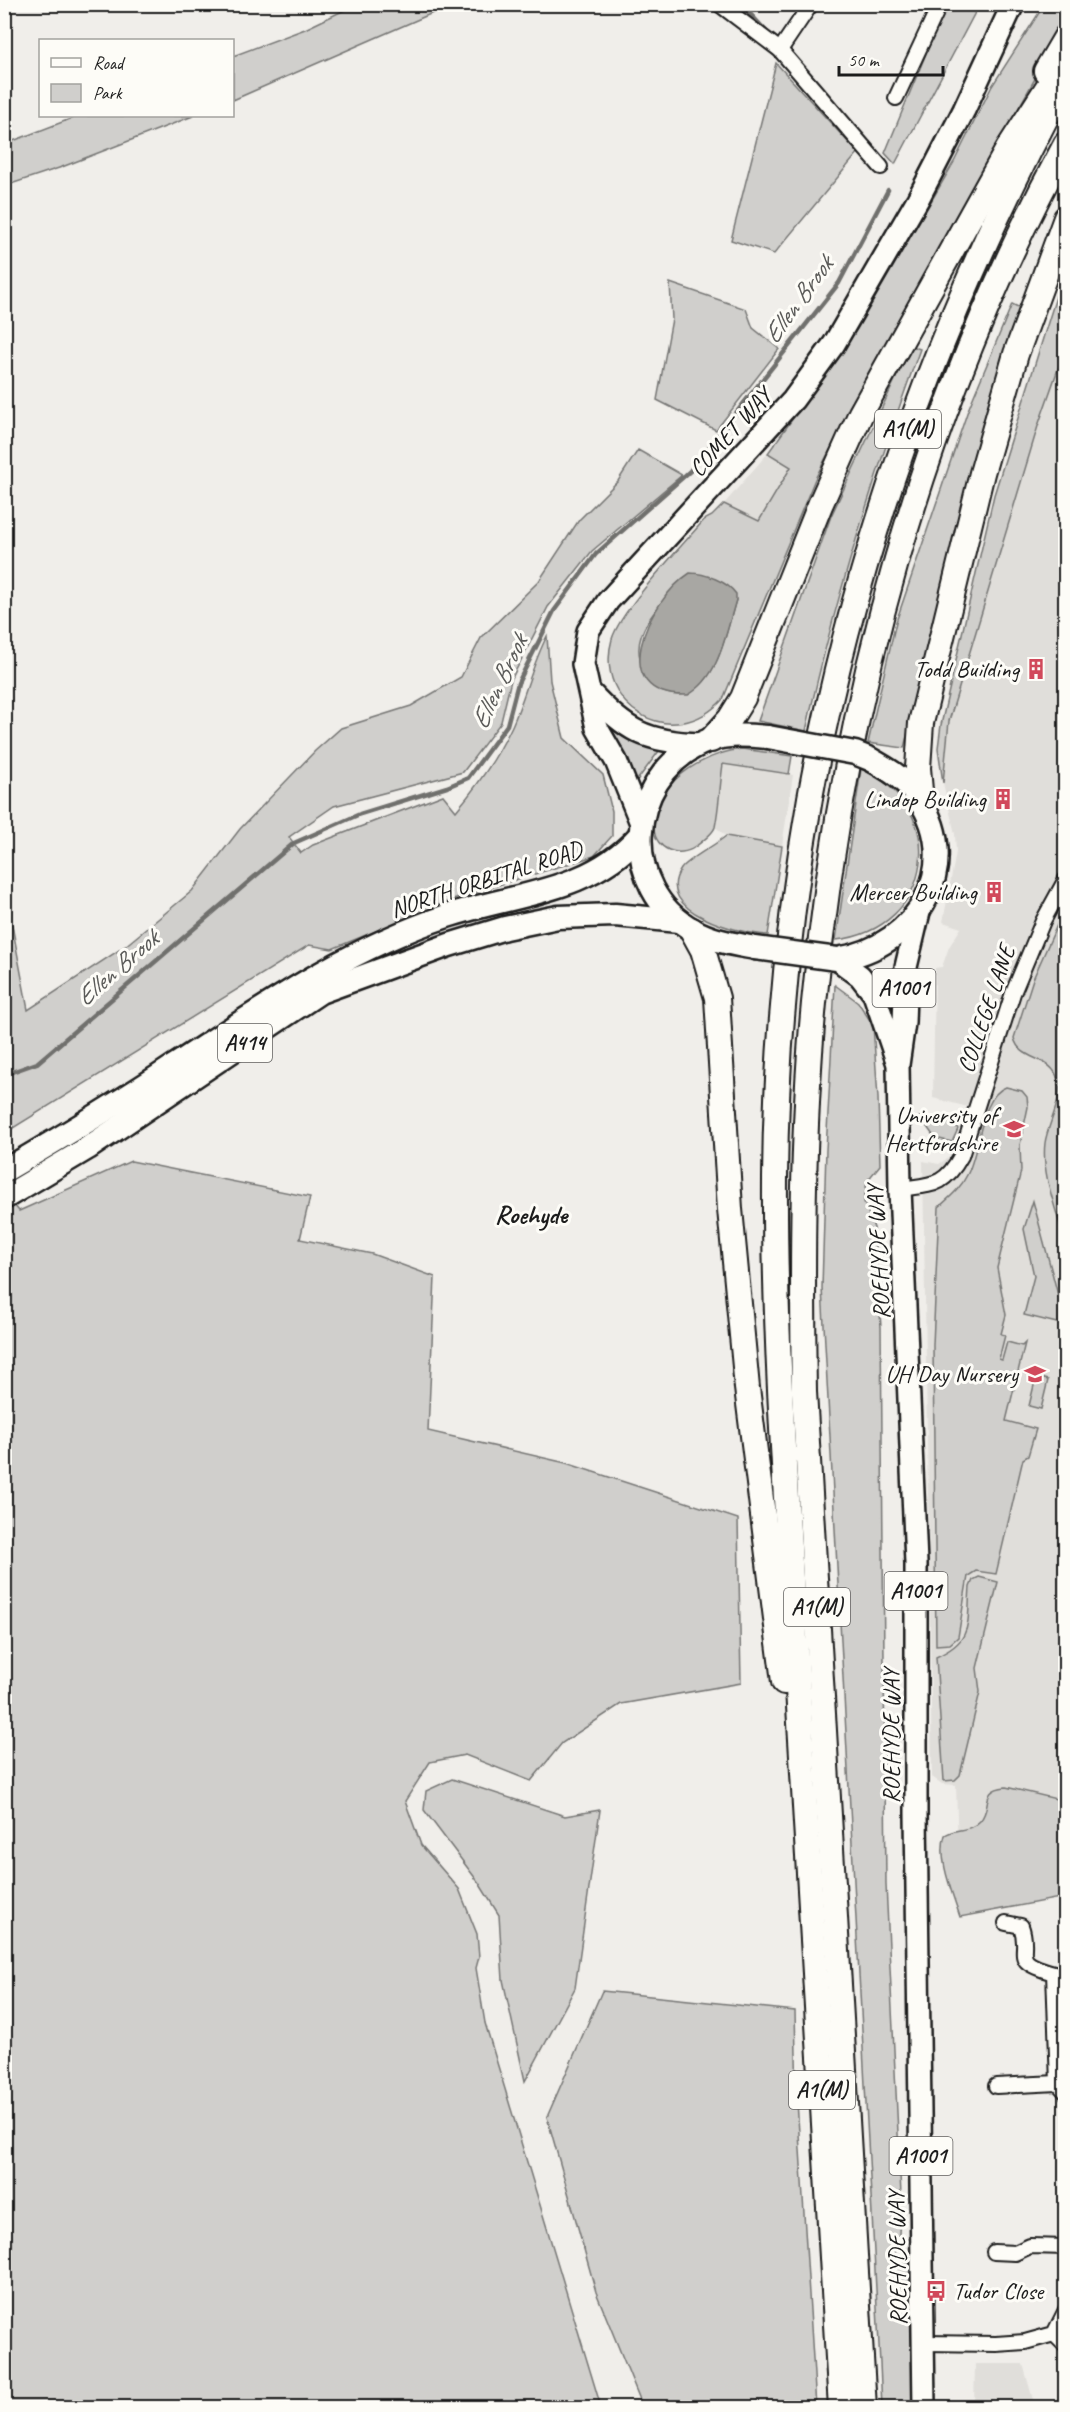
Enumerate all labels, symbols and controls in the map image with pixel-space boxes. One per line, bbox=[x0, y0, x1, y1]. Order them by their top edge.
legend bbox=[39, 39, 234, 117]
scale bar bbox=[839, 39, 942, 77]
text: 50 m bbox=[848, 49, 881, 71]
text: Road bbox=[93, 52, 126, 74]
text: Park bbox=[93, 82, 123, 104]
water label: Ellen Brook bbox=[755, 246, 843, 350]
street label: COMET WAY bbox=[682, 378, 780, 483]
road number: A1(M) bbox=[875, 410, 941, 448]
water label: Ellen Brook bbox=[463, 626, 537, 734]
place label: Todd Building bbox=[914, 654, 1020, 684]
building icon: Todd Building bbox=[1024, 657, 1048, 681]
place label: Lindop Building bbox=[864, 784, 987, 814]
building icon: Lindop Building bbox=[991, 787, 1015, 811]
street label: NORTH ORBITAL ROAD bbox=[386, 833, 588, 924]
place label: Mercer Building bbox=[849, 877, 978, 907]
building icon: Mercer Building bbox=[982, 880, 1006, 904]
water label: Ellen Brook bbox=[69, 920, 169, 1013]
street label: COLLEGE LANE bbox=[950, 939, 1023, 1077]
road number: A1001 bbox=[872, 969, 936, 1007]
road number: A414 bbox=[218, 1024, 272, 1062]
place label: University of Hertfordshire bbox=[885, 1100, 1002, 1158]
school or university icon: University of Hertfordshire bbox=[1002, 1117, 1026, 1141]
street label: ROEHYDE WAY bbox=[859, 1181, 897, 1320]
district label: Roehyde bbox=[495, 1198, 569, 1231]
place label: UH Day Nursery bbox=[885, 1359, 1020, 1389]
school or university icon: UH Day Nursery bbox=[1023, 1362, 1047, 1386]
road number: A1001 bbox=[884, 1572, 948, 1610]
road number: A1(M) bbox=[784, 1588, 850, 1626]
street label: ROEHYDE WAY bbox=[876, 1666, 906, 1803]
road number: A1(M) bbox=[789, 2071, 855, 2109]
road number: A1001 bbox=[890, 2137, 952, 2175]
street label: ROEHYDE WAY bbox=[881, 2187, 913, 2326]
place label: Tudor Close bbox=[953, 2276, 1045, 2306]
bus stop icon: Tudor Close bbox=[924, 2279, 948, 2303]

